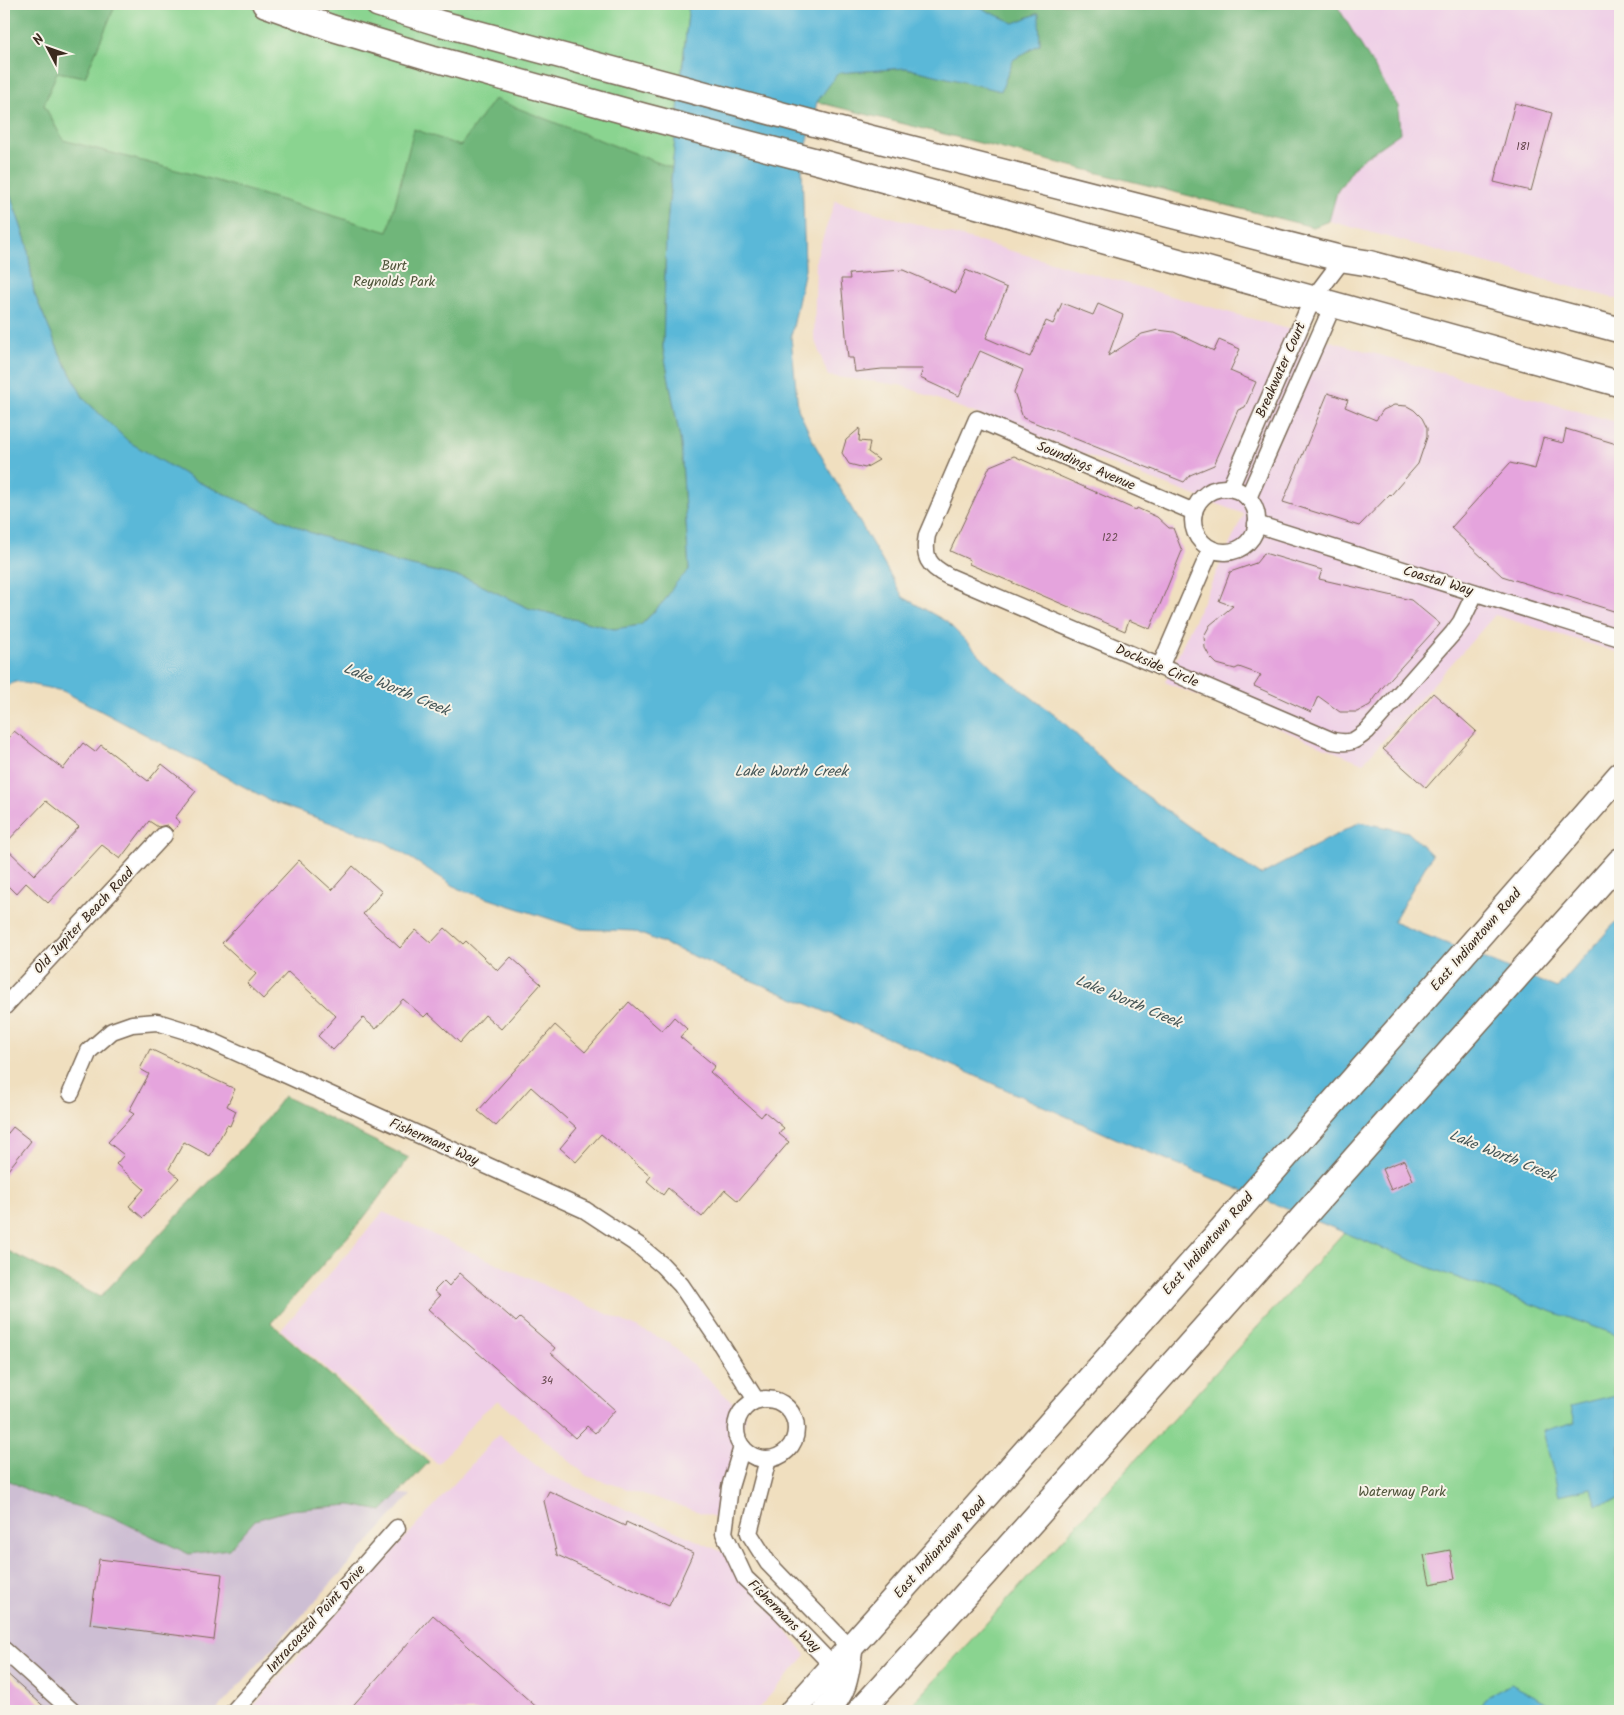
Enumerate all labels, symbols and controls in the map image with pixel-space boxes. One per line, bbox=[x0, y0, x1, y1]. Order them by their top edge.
north arrow bbox=[22, 22, 72, 72]
text: N bbox=[28, 29, 50, 51]
house number: 181 bbox=[1516, 138, 1530, 156]
park label: Burt Reynolds Park bbox=[353, 255, 436, 293]
street label: Breakwater Court bbox=[1250, 318, 1312, 421]
street label: Soundings Avenue bbox=[1033, 435, 1139, 497]
house number: 122 bbox=[1102, 529, 1118, 547]
street label: Coastal Way bbox=[1400, 560, 1476, 602]
street label: Dockside Circle bbox=[1112, 639, 1203, 694]
water label: Lake Worth Creek bbox=[339, 657, 454, 724]
water label: Lake Worth Creek bbox=[735, 760, 849, 784]
street label: Old Jupiter Beach Road bbox=[29, 862, 140, 979]
street label: East Indiantown Road bbox=[1425, 883, 1528, 996]
water label: Lake Worth Creek bbox=[1071, 969, 1186, 1036]
street label: Fishermans Way bbox=[386, 1112, 483, 1172]
water label: Lake Worth Creek bbox=[1445, 1124, 1561, 1189]
street label: East Indiantown Road bbox=[1157, 1187, 1260, 1300]
house number: 34 bbox=[541, 1372, 553, 1390]
park label: Waterway Park bbox=[1358, 1481, 1446, 1503]
street label: East Indiantown Road bbox=[888, 1491, 992, 1604]
street label: Intracoastal Point Drive bbox=[261, 1559, 371, 1678]
street label: Fishermans Way bbox=[742, 1574, 826, 1658]

